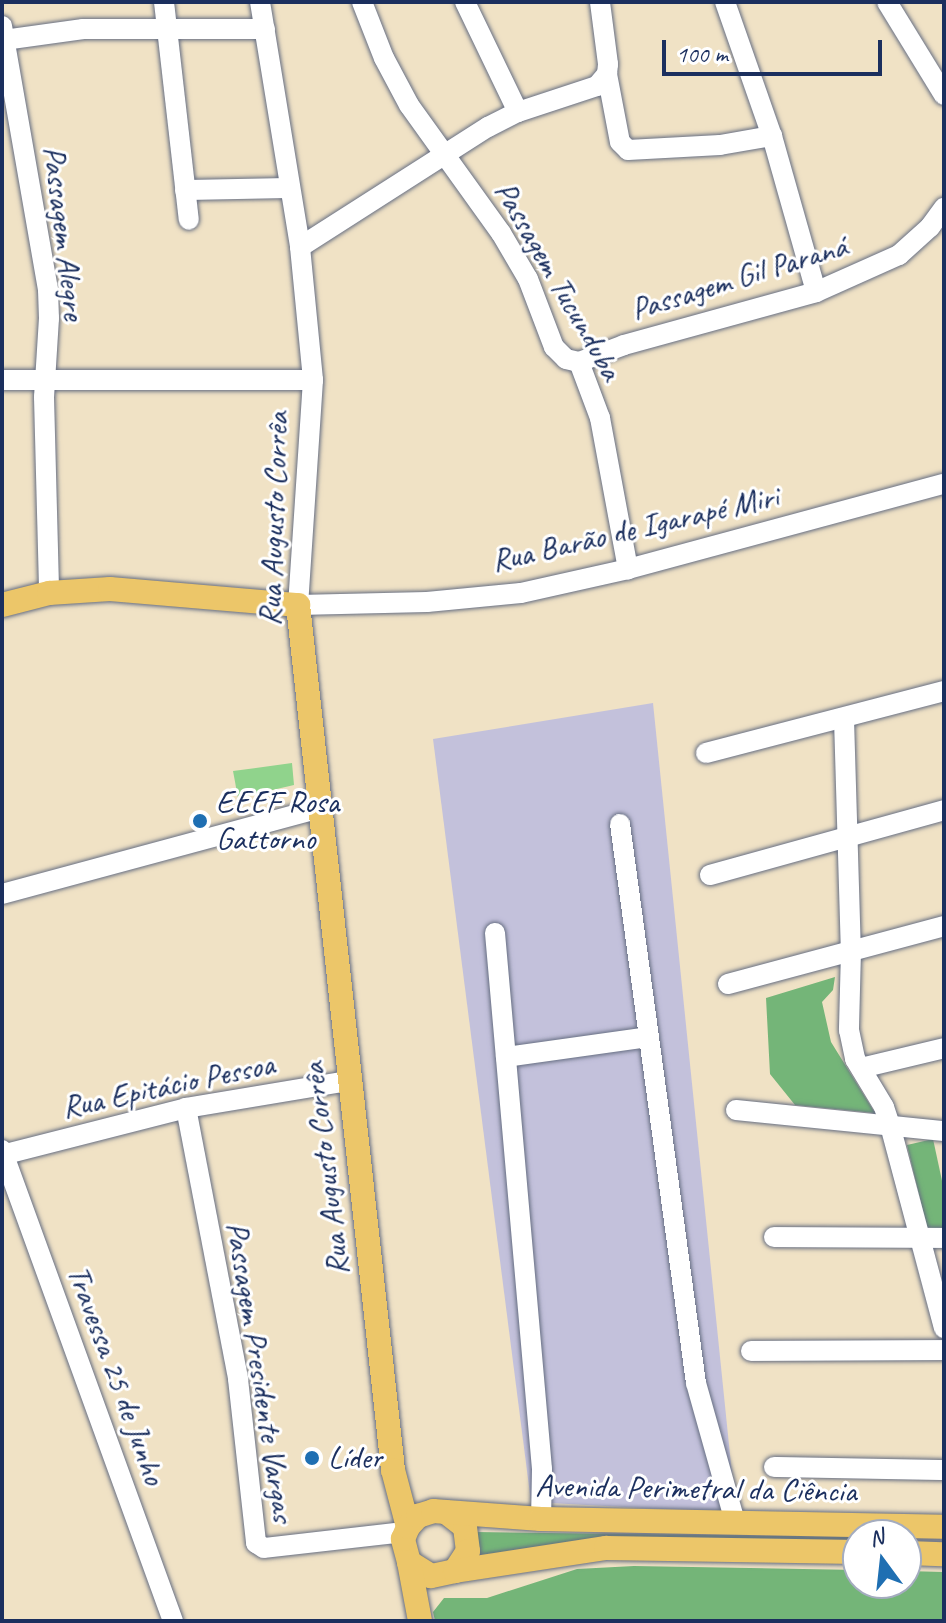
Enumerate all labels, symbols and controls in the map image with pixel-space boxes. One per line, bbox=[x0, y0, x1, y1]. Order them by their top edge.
scale bar bbox=[666, 24, 886, 74]
text: 100 m bbox=[676, 39, 728, 69]
street label: Passagem Alegre bbox=[34, 144, 94, 322]
street label: Passagem Tucunduba bbox=[486, 175, 630, 387]
street label: Passagem Gil Paraná bbox=[626, 227, 852, 329]
street label: Rua Augusto Corrêa bbox=[251, 411, 297, 627]
street label: Rua Barão de Igarapé Miri bbox=[488, 477, 782, 581]
place label: EEEF Rosa Gattorno bbox=[216, 784, 340, 859]
marker: EEEF Rosa Gattorno bbox=[191, 812, 209, 830]
street label: Rua Epitácio Pessoa bbox=[59, 1045, 277, 1127]
street label: Rua Augusto Corrêa bbox=[294, 1061, 358, 1277]
street label: Passagem Presidente Vargas bbox=[217, 1219, 303, 1525]
street label: Travessa 25 de Junho bbox=[59, 1261, 173, 1489]
place label: Líder bbox=[328, 1439, 382, 1477]
marker: Líder bbox=[303, 1449, 321, 1467]
street label: Avenida Perimetral da Ciência bbox=[535, 1467, 857, 1511]
north arrow bbox=[842, 1519, 922, 1599]
text: N bbox=[866, 1522, 887, 1553]

